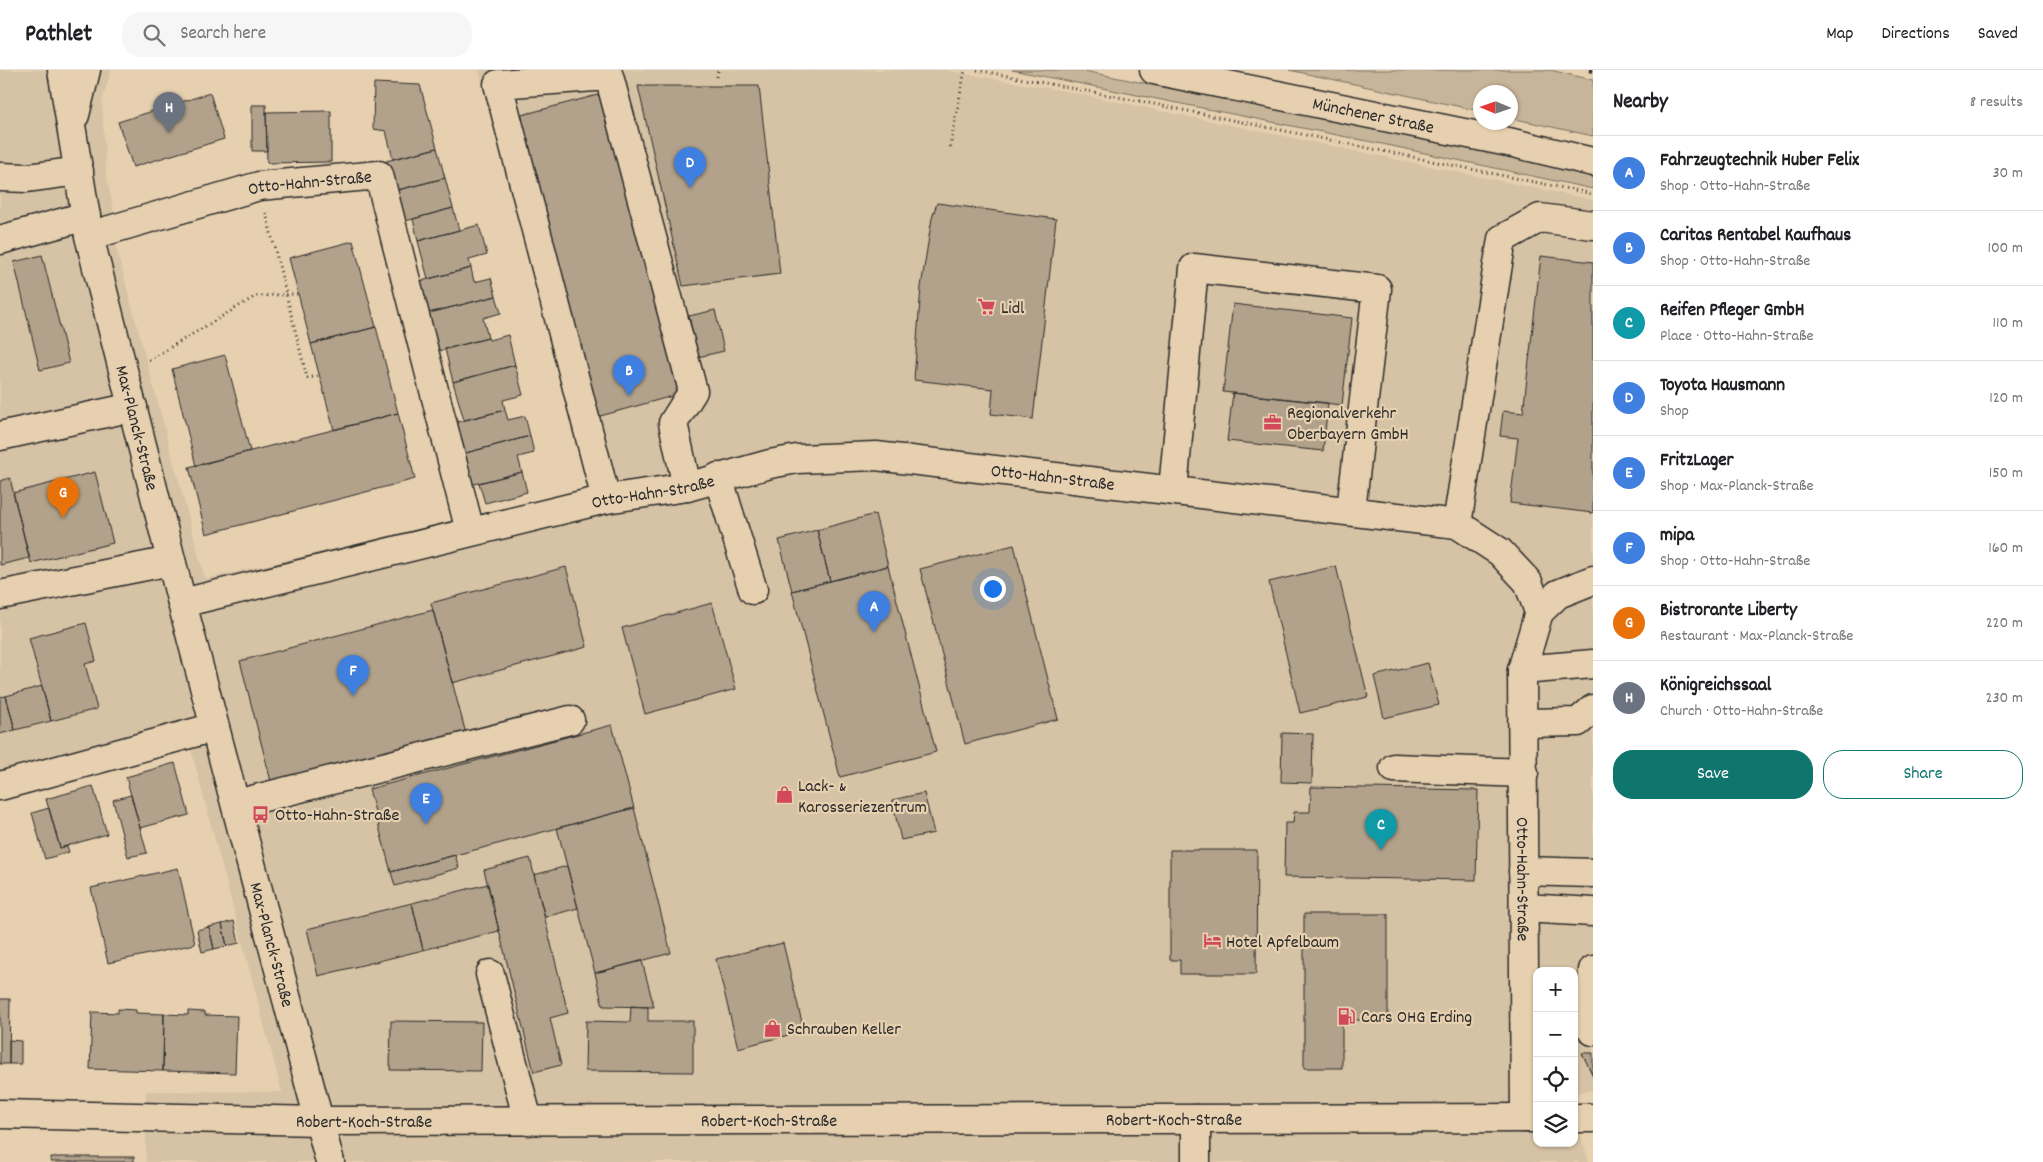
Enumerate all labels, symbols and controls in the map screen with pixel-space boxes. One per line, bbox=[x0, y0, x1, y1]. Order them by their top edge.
search box bbox=[122, 12, 472, 57]
text: Pathlet bbox=[25, 18, 92, 52]
icon: search bbox=[140, 21, 168, 49]
text: Search here bbox=[180, 21, 266, 48]
text: Map bbox=[1826, 22, 1853, 47]
text: Directions bbox=[1881, 22, 1950, 47]
text: Saved bbox=[1978, 22, 2018, 47]
north arrow bbox=[1473, 85, 1518, 130]
text: Nearby bbox=[1613, 88, 1668, 118]
text: 8 results bbox=[1970, 91, 2023, 114]
pin: H bbox=[153, 92, 185, 133]
street label: Münchener Straße bbox=[1310, 93, 1436, 142]
pin: D bbox=[674, 147, 706, 188]
text: Fahrzeugtechnik Huber Felix bbox=[1660, 148, 1859, 175]
text: A bbox=[1625, 162, 1633, 185]
text: 30 m bbox=[1993, 162, 2023, 185]
street label: Otto-Hahn-Straße bbox=[245, 166, 373, 204]
text: Shop · Otto-Hahn-Straße bbox=[1660, 175, 1810, 198]
text: Caritas Rentabel Kaufhaus bbox=[1660, 223, 1851, 250]
text: B bbox=[1625, 237, 1633, 260]
text: 100 m bbox=[1987, 237, 2023, 260]
text: Shop · Otto-Hahn-Straße bbox=[1660, 250, 1810, 273]
supermarket icon: Lidl bbox=[977, 297, 997, 317]
place label: Lidl bbox=[1001, 297, 1025, 322]
text: Reifen Pfleger GmbH bbox=[1660, 298, 1804, 325]
text: C bbox=[1625, 312, 1633, 335]
text: 110 m bbox=[1993, 312, 2023, 335]
text: Place · Otto-Hahn-Straße bbox=[1660, 325, 1814, 348]
pin: B bbox=[613, 355, 645, 396]
street label: Max-Planck-Straße bbox=[107, 363, 163, 494]
text: Toyota Hausmann bbox=[1660, 373, 1785, 400]
text: D bbox=[1625, 387, 1633, 410]
text: 120 m bbox=[1989, 387, 2023, 410]
text: Shop bbox=[1660, 400, 1689, 423]
place label: Regionalverkehr Oberbayern GmbH bbox=[1287, 402, 1409, 448]
office icon: Regionalverkehr Oberbayern GmbH bbox=[1263, 412, 1283, 432]
text: FritzLager bbox=[1660, 448, 1734, 475]
street label: Otto-Hahn-Straße bbox=[989, 460, 1116, 499]
text: E bbox=[1625, 462, 1633, 485]
text: 150 m bbox=[1989, 462, 2023, 485]
street label: Otto-Hahn-Straße bbox=[589, 470, 718, 517]
text: Shop · Max-Planck-Straße bbox=[1660, 475, 1814, 498]
pin: G bbox=[47, 477, 79, 518]
text: mipa bbox=[1660, 523, 1694, 550]
text: F bbox=[1625, 537, 1633, 560]
text: 160 m bbox=[1988, 537, 2023, 560]
text: Shop · Otto-Hahn-Straße bbox=[1660, 550, 1810, 573]
your location bbox=[980, 576, 1006, 602]
pin: A bbox=[858, 591, 890, 632]
text: Bistrorante Liberty bbox=[1660, 598, 1797, 625]
text: G bbox=[1625, 612, 1633, 635]
text: 220 m bbox=[1986, 612, 2023, 635]
text: Restaurant · Max-Planck-Straße bbox=[1660, 625, 1853, 648]
pin: F bbox=[337, 655, 369, 696]
text: Königreichssaal bbox=[1660, 673, 1771, 700]
text: H bbox=[1625, 687, 1633, 710]
text: 230 m bbox=[1986, 687, 2023, 710]
text: Church · Otto-Hahn-Straße bbox=[1660, 700, 1823, 723]
button: Save bbox=[1613, 750, 1813, 799]
button: Share bbox=[1823, 750, 2023, 799]
place label: Lack- & Karosseriezentrum bbox=[798, 775, 927, 821]
pin: E bbox=[410, 783, 442, 824]
shop icon: Lack- & Karosseriezentrum bbox=[774, 785, 794, 805]
bus stop icon: Otto-Hahn-Straße bbox=[251, 804, 271, 824]
place label: Otto-Hahn-Straße bbox=[275, 804, 399, 829]
pin: C bbox=[1365, 809, 1397, 850]
street label: Otto-Hahn-Straße bbox=[1508, 817, 1534, 942]
street label: Max-Planck-Straße bbox=[242, 880, 298, 1010]
hotel icon: Hotel Apfelbaum bbox=[1202, 931, 1222, 951]
place label: Hotel Apfelbaum bbox=[1226, 931, 1339, 956]
map controls bbox=[1533, 967, 1578, 1147]
button: + bbox=[1533, 967, 1578, 1012]
fuel station icon: Cars OHG Erding bbox=[1337, 1006, 1357, 1026]
place label: Cars OHG Erding bbox=[1361, 1006, 1472, 1031]
button: − bbox=[1533, 1012, 1578, 1057]
shop icon: Schrauben Keller bbox=[763, 1018, 783, 1038]
place label: Schrauben Keller bbox=[787, 1018, 901, 1043]
button: locate bbox=[1533, 1057, 1578, 1102]
button: layers bbox=[1533, 1102, 1578, 1147]
street label: Robert-Koch-Straße bbox=[1106, 1109, 1242, 1134]
street label: Robert-Koch-Straße bbox=[295, 1110, 432, 1136]
street label: Robert-Koch-Straße bbox=[701, 1110, 837, 1135]

